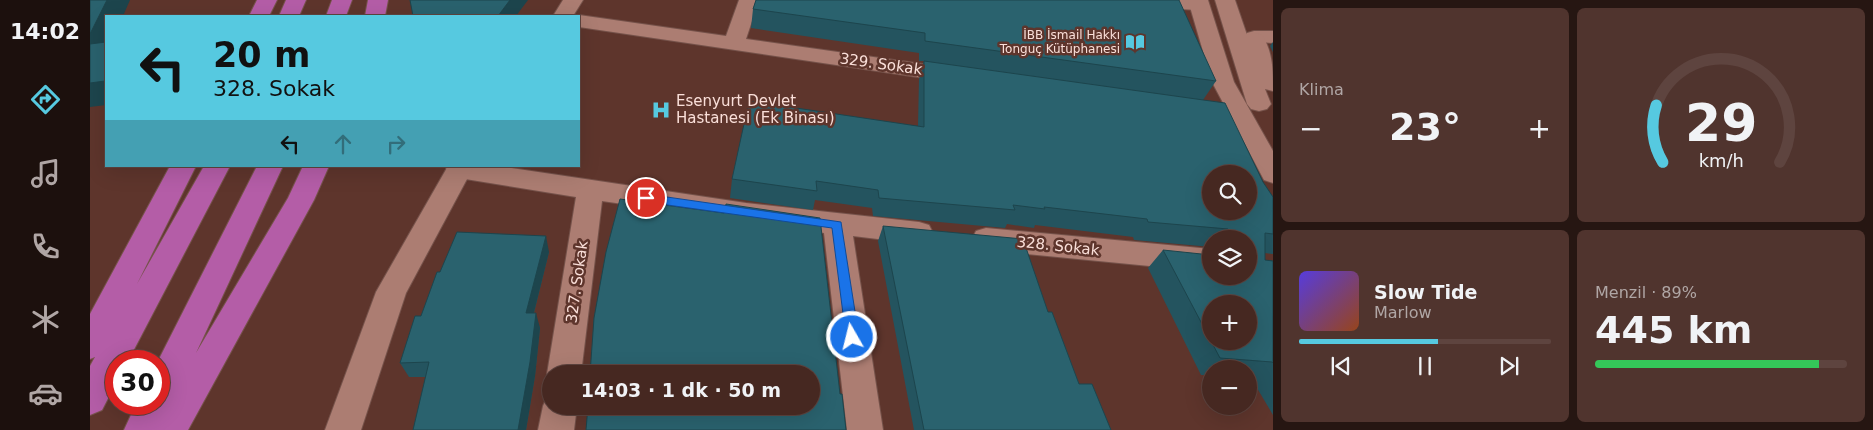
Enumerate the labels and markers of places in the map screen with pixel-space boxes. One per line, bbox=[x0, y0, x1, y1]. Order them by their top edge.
place label: İBB İsmail Hakkı Tonguç Kütüphanesi bbox=[999, 27, 1120, 56]
library icon: İBB İsmail Hakkı Tonguç Kütüphanesi bbox=[1124, 31, 1146, 53]
place label: Esenyurt Devlet Hastanesi (Ek Binası) bbox=[676, 92, 835, 127]
hospital icon: Esenyurt Devlet Hastanesi (Ek Binası) bbox=[650, 99, 672, 121]
pin bbox=[625, 177, 667, 219]

